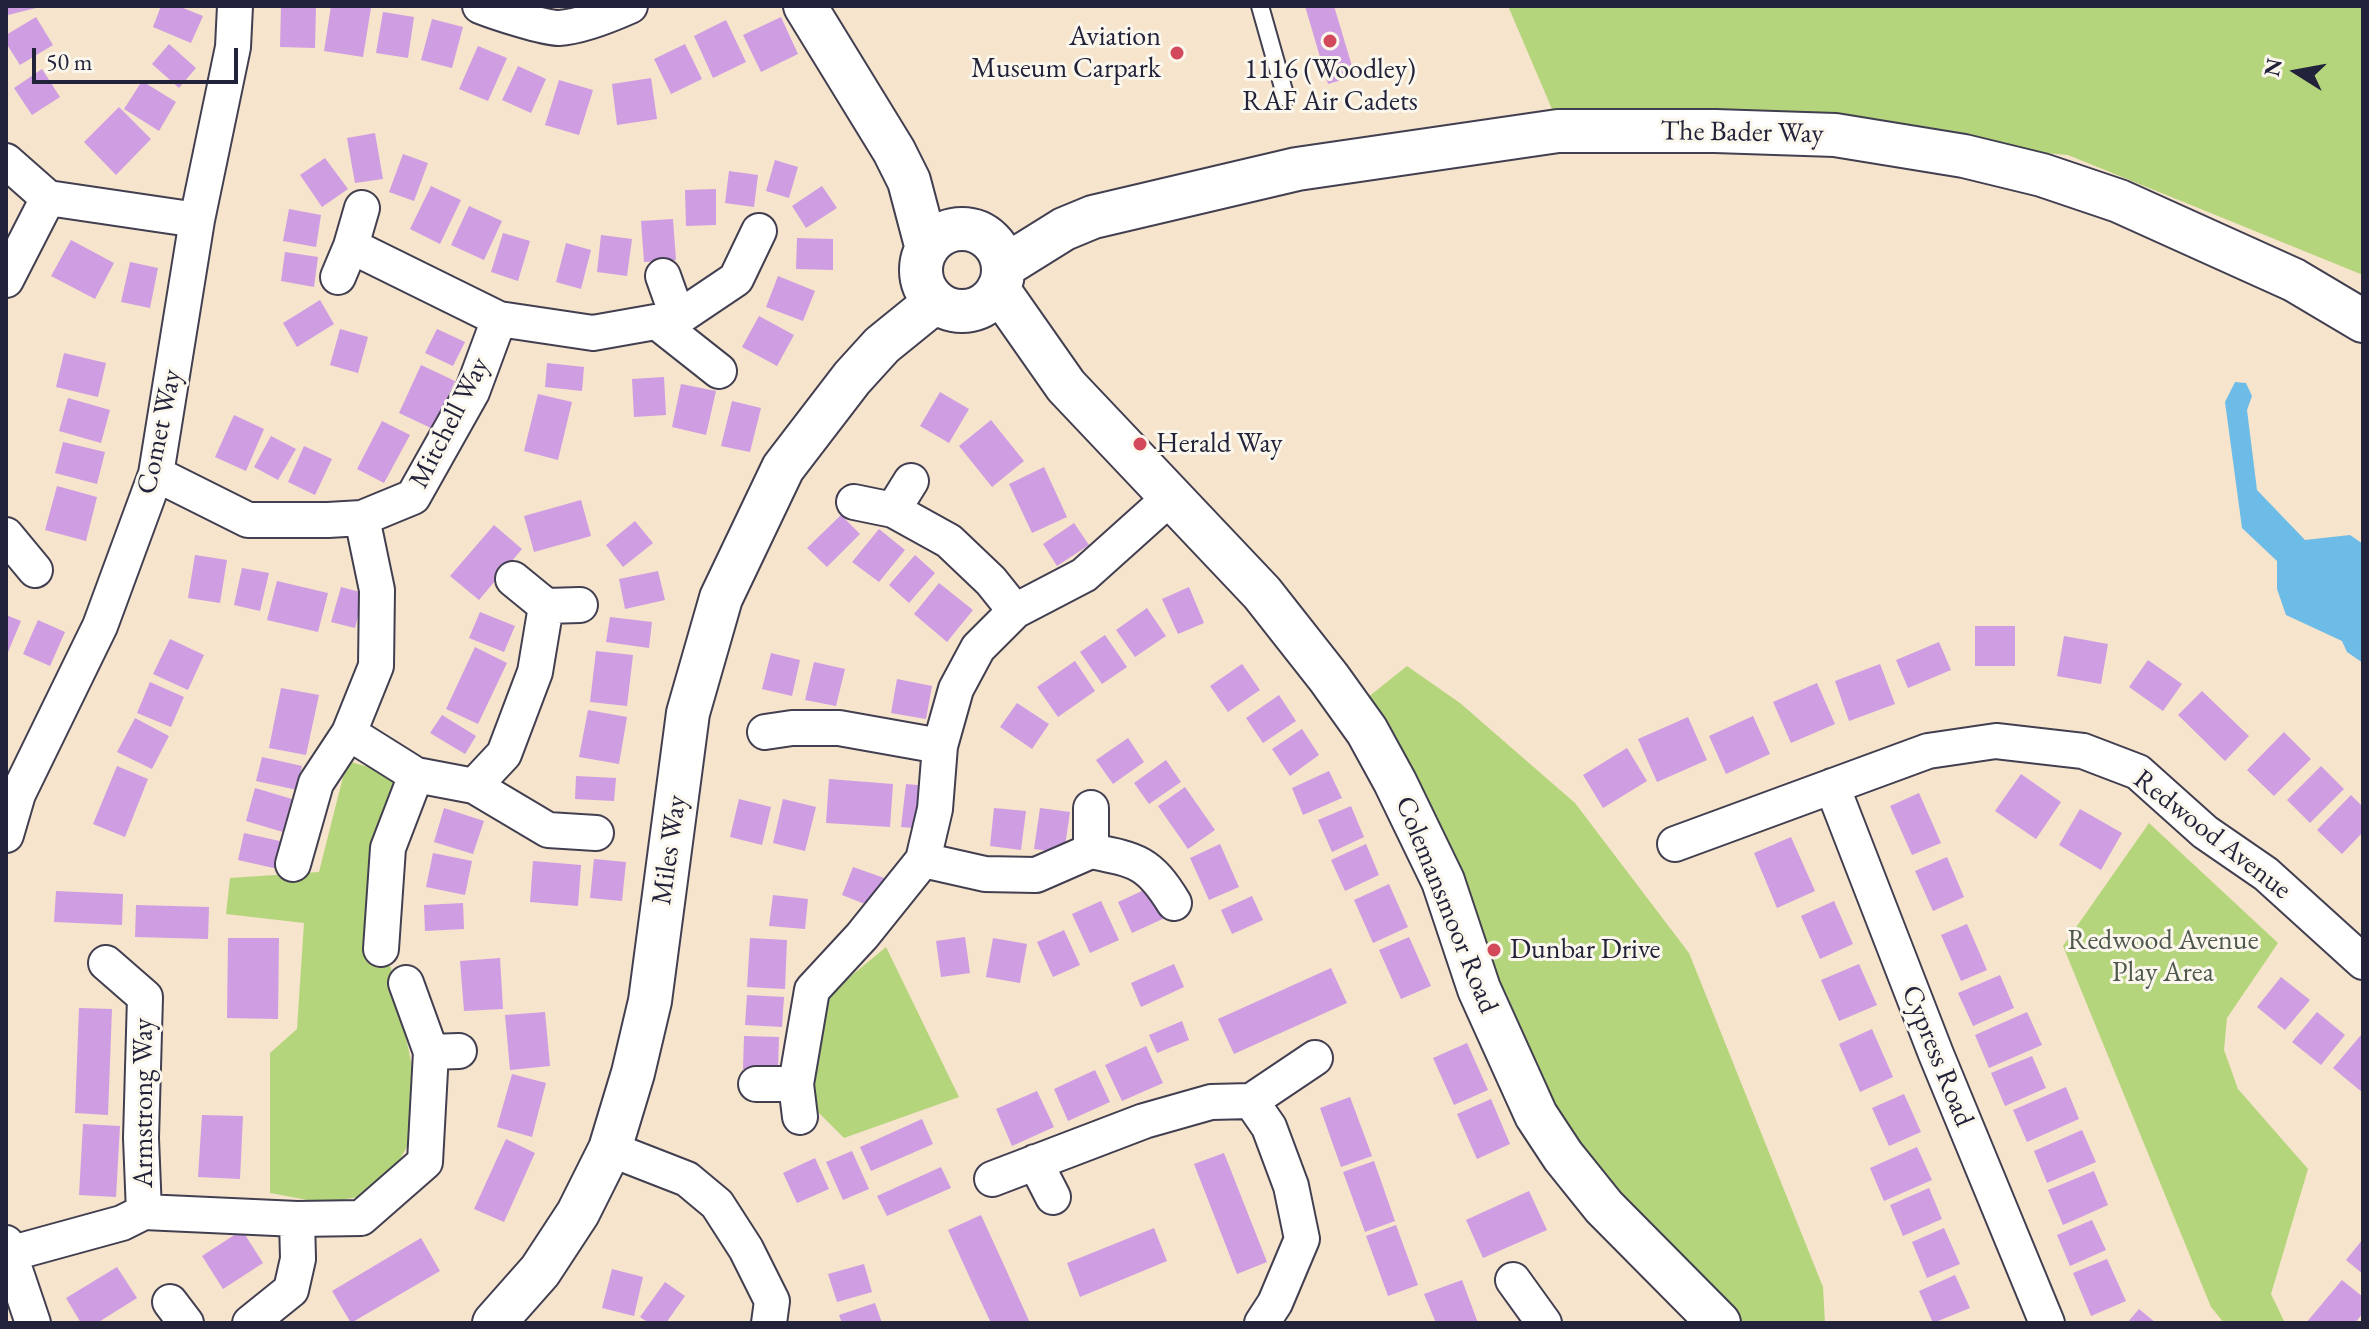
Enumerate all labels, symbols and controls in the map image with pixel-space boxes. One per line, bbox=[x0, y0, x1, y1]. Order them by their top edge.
place label: Aviation Museum Carpark bbox=[971, 20, 1161, 86]
scale bar bbox=[36, 32, 242, 82]
marker: 1116 (Woodley) RAF Air Cadets bbox=[1321, 32, 1339, 50]
north arrow bbox=[2257, 32, 2337, 112]
marker: Aviation Museum Carpark bbox=[1168, 44, 1186, 62]
text: 50 m bbox=[46, 46, 93, 77]
place label: 1116 (Woodley) RAF Air Cadets bbox=[1242, 53, 1418, 119]
text: N bbox=[2257, 56, 2289, 79]
street label: The Bader Way bbox=[1660, 115, 1824, 151]
street label: Mitchell Way bbox=[403, 352, 497, 494]
street label: Comet Way bbox=[130, 366, 190, 498]
place label: Herald Way bbox=[1156, 427, 1283, 461]
marker: Herald Way bbox=[1131, 435, 1149, 453]
street label: Redwood Avenue bbox=[2126, 763, 2298, 907]
street label: Colemansmoor Road bbox=[1387, 792, 1505, 1018]
street label: Miles Way bbox=[646, 793, 694, 907]
park label: Redwood Avenue Play Area bbox=[2067, 924, 2259, 990]
place label: Dunbar Drive bbox=[1510, 933, 1660, 967]
marker: Dunbar Drive bbox=[1485, 941, 1503, 959]
street label: Cypress Road bbox=[1893, 981, 1981, 1131]
street label: Armstrong Way bbox=[127, 1018, 161, 1188]

